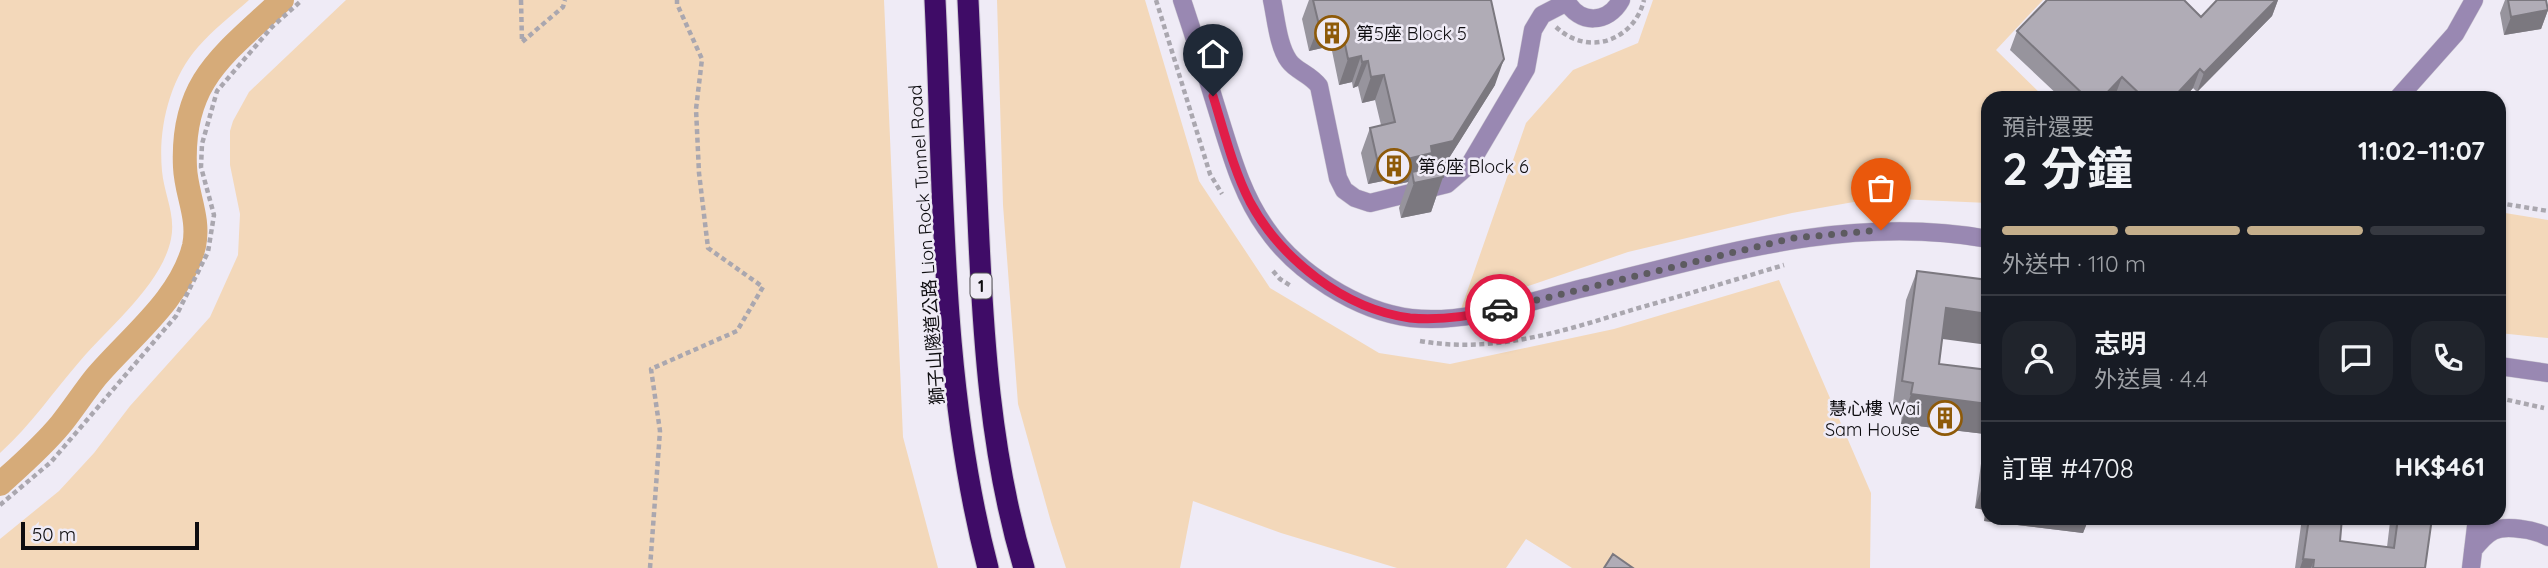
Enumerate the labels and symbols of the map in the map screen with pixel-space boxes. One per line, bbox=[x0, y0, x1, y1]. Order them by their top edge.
building icon: 第5座 Block 5 bbox=[1313, 14, 1351, 52]
place label: 第5座 Block 5 bbox=[1356, 22, 1467, 45]
pin bbox=[1183, 24, 1243, 96]
street label: 獅子山隧道公路 Lion Rock Tunnel Road bbox=[903, 84, 949, 406]
building icon: 第6座 Block 6 bbox=[1375, 147, 1413, 185]
place label: 第6座 Block 6 bbox=[1418, 155, 1529, 178]
pin bbox=[1851, 158, 1911, 230]
road number: 1 bbox=[970, 274, 992, 298]
courier bbox=[1465, 274, 1535, 344]
place label: 慧心樓 Wai Sam House bbox=[1825, 397, 1920, 441]
building icon: 慧心樓 Wai Sam House bbox=[1926, 399, 1964, 437]
scale bar bbox=[21, 519, 200, 551]

